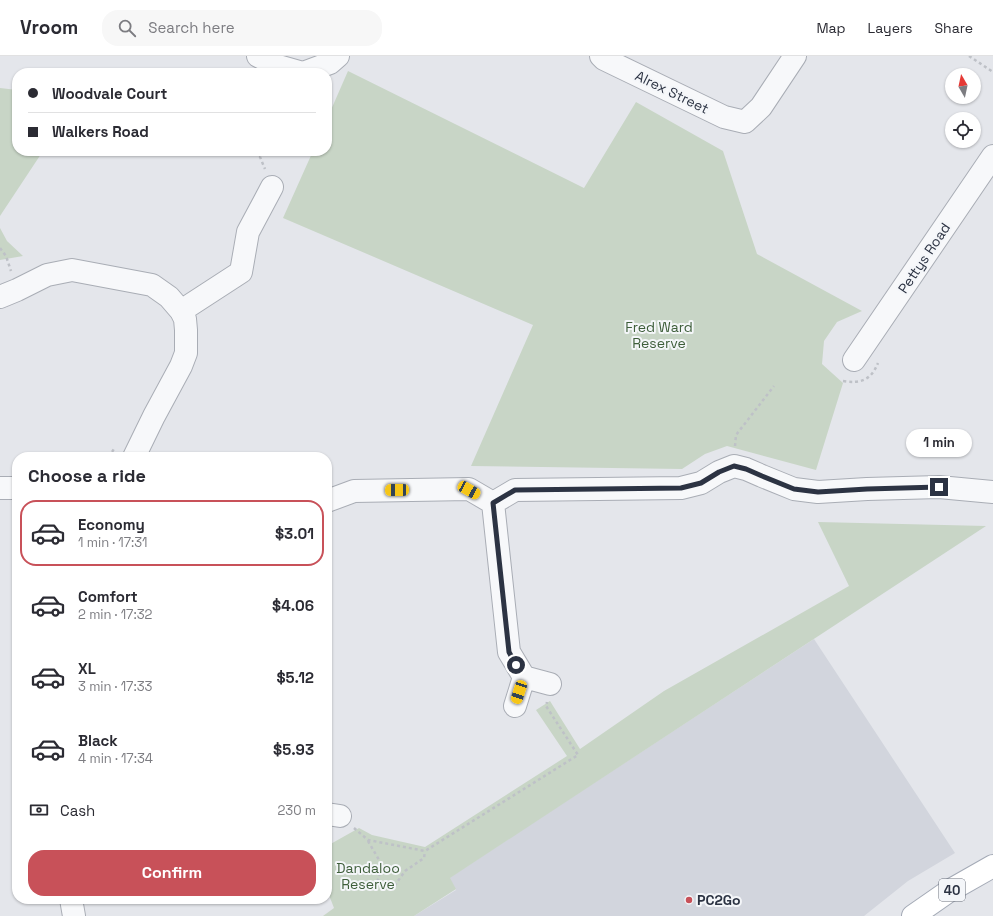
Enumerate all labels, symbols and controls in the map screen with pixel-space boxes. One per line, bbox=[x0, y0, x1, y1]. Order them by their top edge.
search box bbox=[102, 10, 382, 46]
text: Vroom bbox=[20, 15, 78, 40]
icon: search bbox=[116, 17, 138, 39]
text: Search here bbox=[148, 18, 235, 37]
text: Map bbox=[816, 19, 846, 37]
text: Layers bbox=[868, 19, 912, 37]
text: Share bbox=[934, 19, 973, 37]
street label: Alrex Street bbox=[632, 66, 712, 118]
north arrow bbox=[945, 68, 981, 104]
map controls bbox=[945, 68, 981, 148]
text: Woodvale Court bbox=[52, 84, 167, 103]
button: locate bbox=[945, 112, 981, 148]
text: Walkers Road bbox=[52, 122, 149, 141]
street label: Pettys Road bbox=[894, 219, 954, 297]
park label: Fred Ward Reserve bbox=[625, 318, 693, 352]
callout: 1 min bbox=[906, 429, 972, 457]
text: 1 min bbox=[923, 434, 955, 451]
text: Choose a ride bbox=[28, 464, 146, 487]
route end bbox=[930, 478, 948, 496]
car bbox=[456, 479, 482, 501]
car bbox=[385, 484, 409, 496]
icon: car bbox=[30, 515, 66, 551]
text: Economy bbox=[78, 515, 145, 534]
text: $3.01 bbox=[275, 524, 314, 543]
text: 1 min · 17:31 bbox=[78, 534, 147, 551]
icon: car bbox=[30, 587, 66, 623]
text: Comfort bbox=[78, 587, 138, 606]
text: $4.06 bbox=[272, 596, 314, 615]
text: 2 min · 17:32 bbox=[78, 606, 152, 623]
route start bbox=[507, 656, 525, 674]
icon: car bbox=[30, 659, 66, 695]
text: XL bbox=[78, 659, 96, 678]
text: $5.12 bbox=[277, 668, 314, 687]
text: 3 min · 17:33 bbox=[78, 678, 152, 695]
car bbox=[510, 679, 528, 705]
icon: car bbox=[30, 731, 66, 767]
text: Black bbox=[78, 731, 118, 750]
text: $5.93 bbox=[273, 740, 314, 759]
text: 4 min · 17:34 bbox=[78, 750, 153, 767]
icon: cash bbox=[28, 799, 50, 821]
text: Cash bbox=[60, 801, 95, 820]
text: 230 m bbox=[278, 802, 316, 819]
button: Confirm bbox=[28, 850, 316, 896]
park label: Dandaloo Reserve bbox=[336, 859, 400, 893]
road number: 40 bbox=[939, 879, 965, 901]
place label: PC2Go bbox=[697, 891, 741, 909]
marker: PC2Go bbox=[684, 895, 694, 905]

